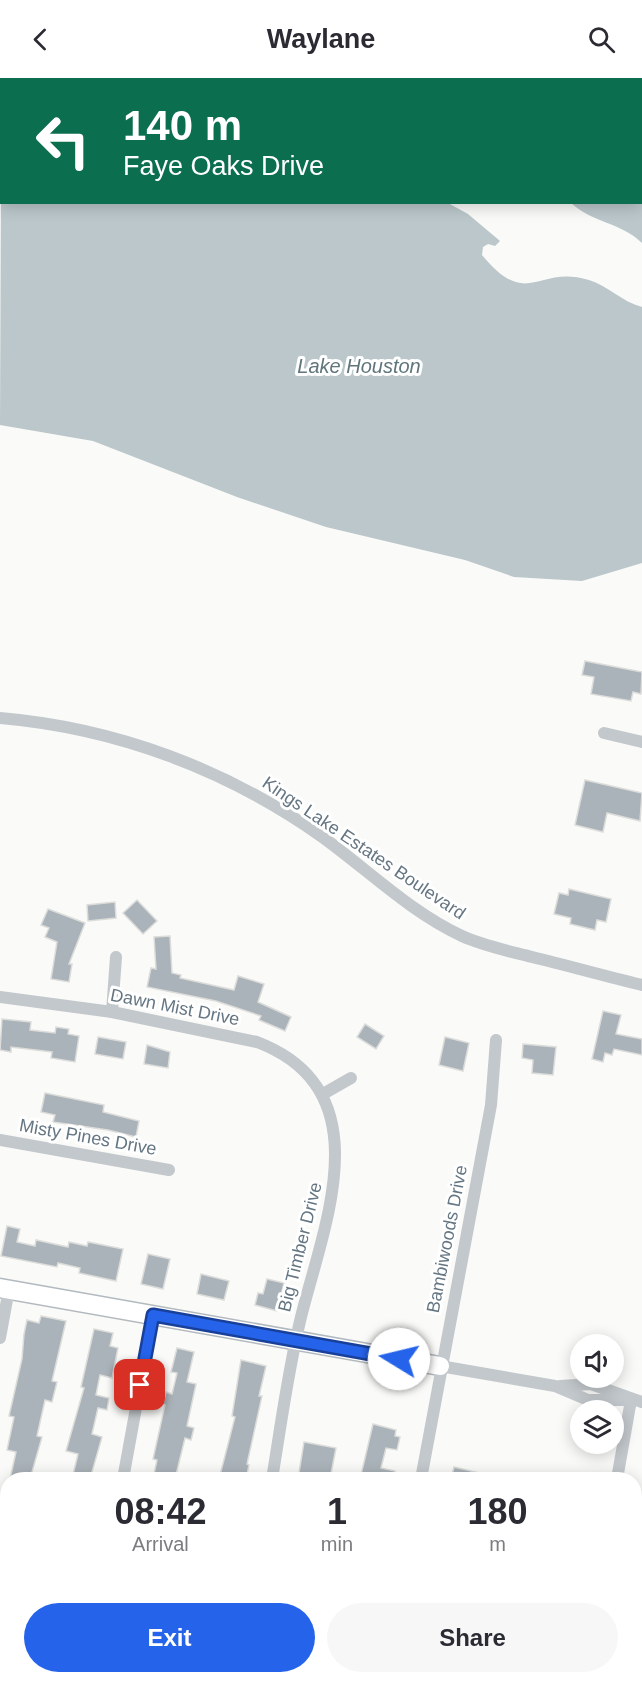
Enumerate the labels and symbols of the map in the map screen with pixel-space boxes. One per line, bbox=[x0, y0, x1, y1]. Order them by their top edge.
water label: Lake Houston bbox=[297, 355, 421, 377]
street label: Kings Lake Estates Boulevard bbox=[259, 773, 469, 923]
street label: Dawn Mist Drive bbox=[109, 985, 241, 1029]
street label: Misty Pines Drive bbox=[18, 1115, 158, 1159]
street label: Bambiwoods Drive bbox=[423, 1163, 471, 1315]
street label: Big Timber Drive bbox=[274, 1180, 326, 1314]
position arrow bbox=[367, 1327, 431, 1391]
pin bbox=[114, 1359, 165, 1410]

